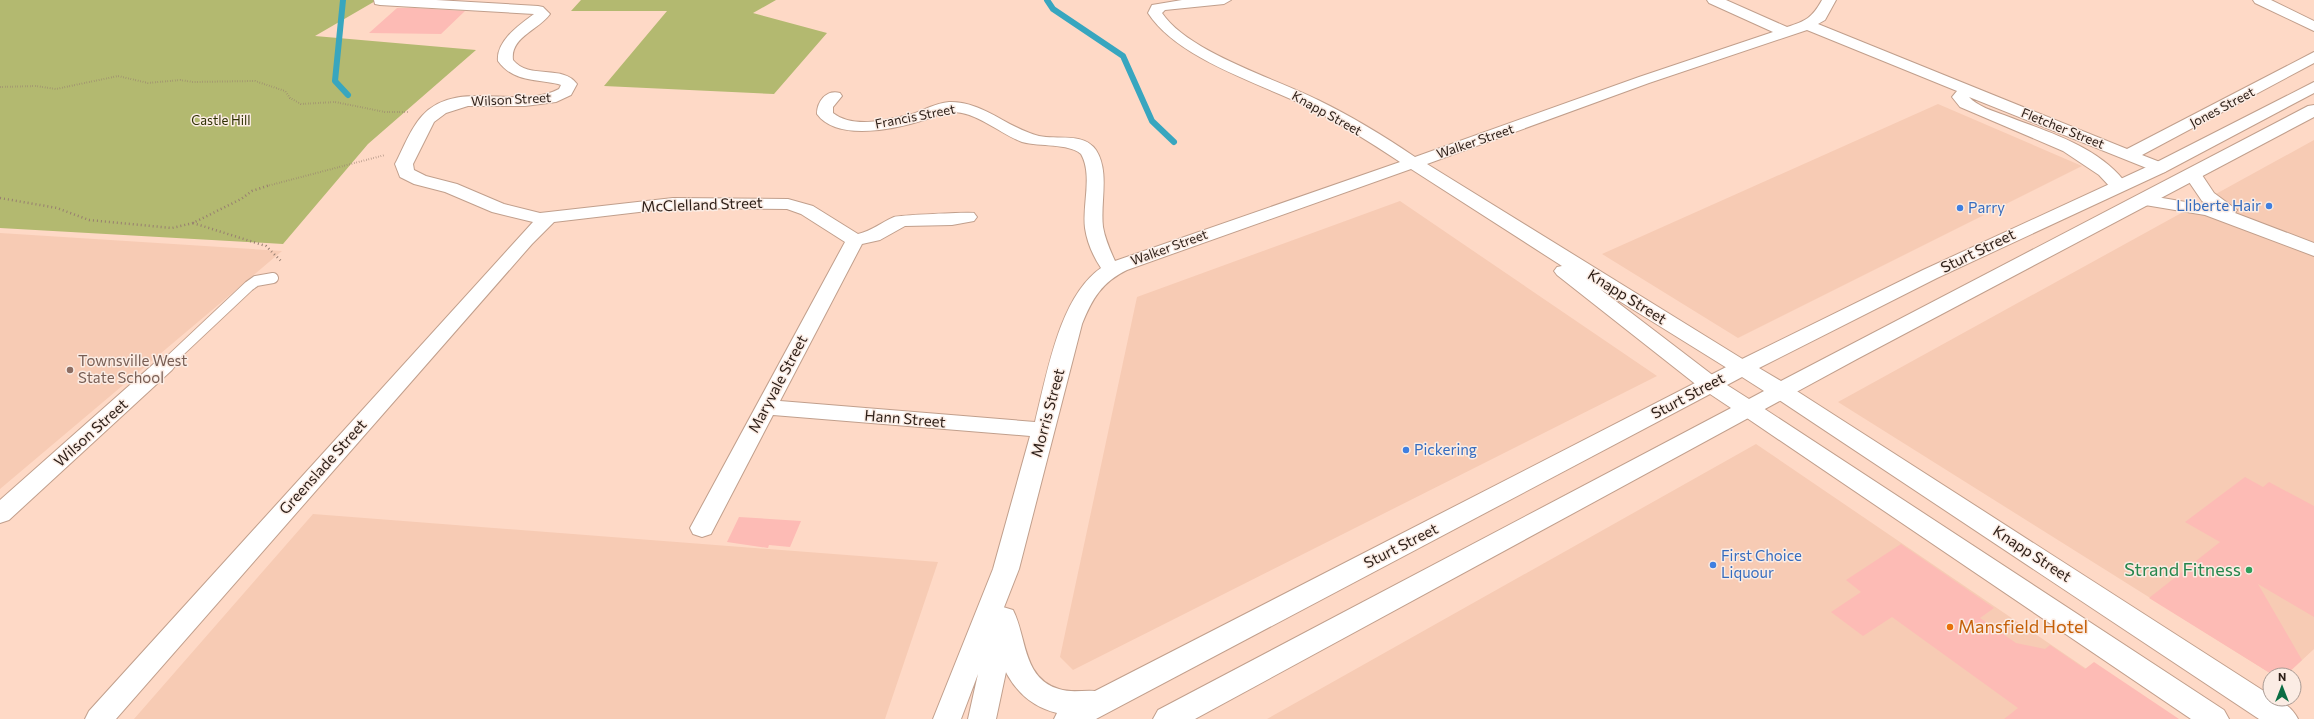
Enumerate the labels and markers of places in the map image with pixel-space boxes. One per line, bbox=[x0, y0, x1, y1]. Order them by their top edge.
place label: Lliberte Hair bbox=[2176, 196, 2261, 214]
place label: Parry bbox=[1968, 198, 2005, 216]
marker: Lliberte Hair bbox=[2264, 201, 2274, 211]
marker: Parry bbox=[1955, 203, 1965, 213]
place label: Townsville West State School bbox=[78, 351, 187, 386]
marker: Townsville West State School bbox=[65, 365, 75, 375]
place label: Pickering bbox=[1414, 440, 1477, 458]
marker: Pickering bbox=[1401, 445, 1411, 455]
place label: First Choice Liquour bbox=[1721, 546, 1802, 581]
place label: Strand Fitness bbox=[2124, 558, 2241, 580]
marker: First Choice Liquour bbox=[1708, 560, 1718, 570]
marker: Strand Fitness bbox=[2244, 565, 2254, 575]
place label: Mansfield Hotel bbox=[1958, 615, 2088, 637]
marker: Mansfield Hotel bbox=[1945, 622, 1955, 632]

